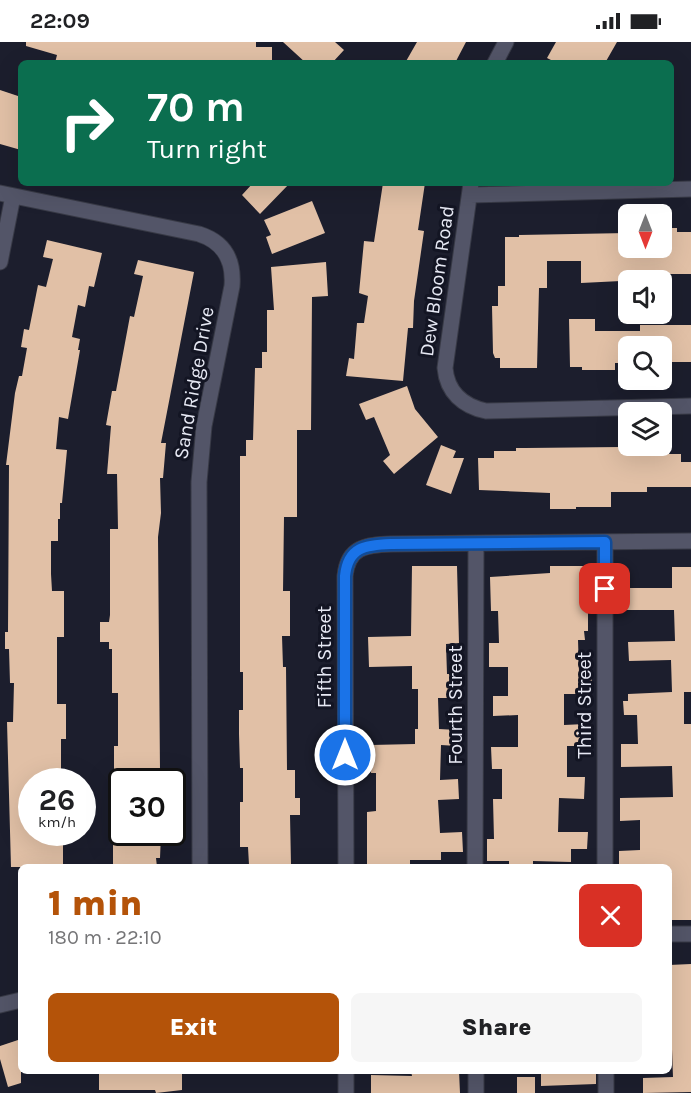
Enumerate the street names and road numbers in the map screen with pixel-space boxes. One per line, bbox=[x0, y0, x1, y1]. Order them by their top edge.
street label: Dew Bloom Road bbox=[415, 204, 459, 358]
street label: Sand Ridge Drive bbox=[169, 305, 219, 461]
street label: Fifth Street bbox=[313, 605, 336, 708]
street label: Fourth Street bbox=[444, 645, 467, 765]
street label: Third Street bbox=[573, 651, 596, 758]

